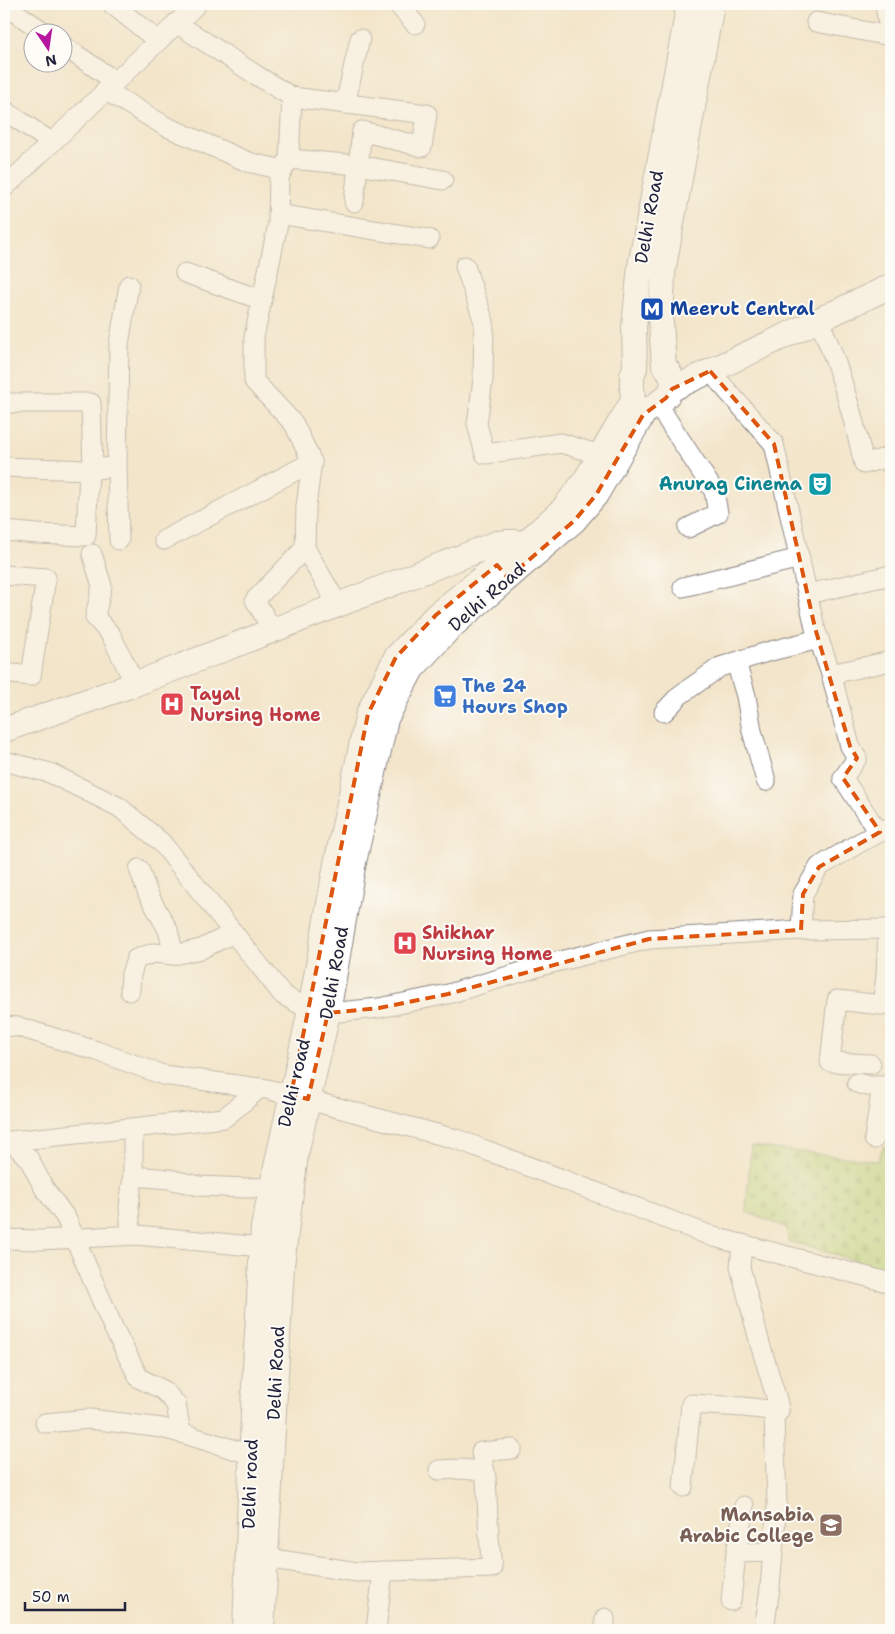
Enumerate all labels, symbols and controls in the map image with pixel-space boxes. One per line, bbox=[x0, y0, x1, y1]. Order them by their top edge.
north arrow bbox=[22, 22, 72, 72]
text: N bbox=[43, 51, 58, 71]
street label: Delhi Road bbox=[629, 168, 669, 266]
metro station icon: Meerut Central bbox=[639, 296, 665, 322]
place label: Meerut Central bbox=[670, 297, 815, 321]
theatre icon: Anurag Cinema bbox=[807, 471, 833, 497]
place label: Anurag Cinema bbox=[659, 472, 803, 496]
street label: Delhi Road bbox=[443, 557, 531, 637]
place label: The 24 Hours Shop bbox=[462, 674, 568, 719]
place label: Tayal Nursing Home bbox=[190, 682, 321, 727]
supermarket icon: The 24 Hours Shop bbox=[432, 683, 458, 709]
hospital icon: Tayal Nursing Home bbox=[159, 691, 185, 717]
place label: Shikhar Nursing Home bbox=[422, 921, 553, 966]
street label: Delhi Road bbox=[314, 924, 354, 1022]
hospital icon: Shikhar Nursing Home bbox=[392, 930, 418, 956]
street label: Delhi road bbox=[272, 1036, 316, 1130]
street label: Delhi Road bbox=[262, 1325, 290, 1421]
street label: Delhi road bbox=[236, 1438, 264, 1530]
place label: Mansabia Arabic College bbox=[679, 1503, 815, 1548]
school or university icon: Mansabia Arabic College bbox=[818, 1512, 844, 1538]
scale bar bbox=[25, 1579, 125, 1611]
text: 50 m bbox=[32, 1587, 70, 1607]

